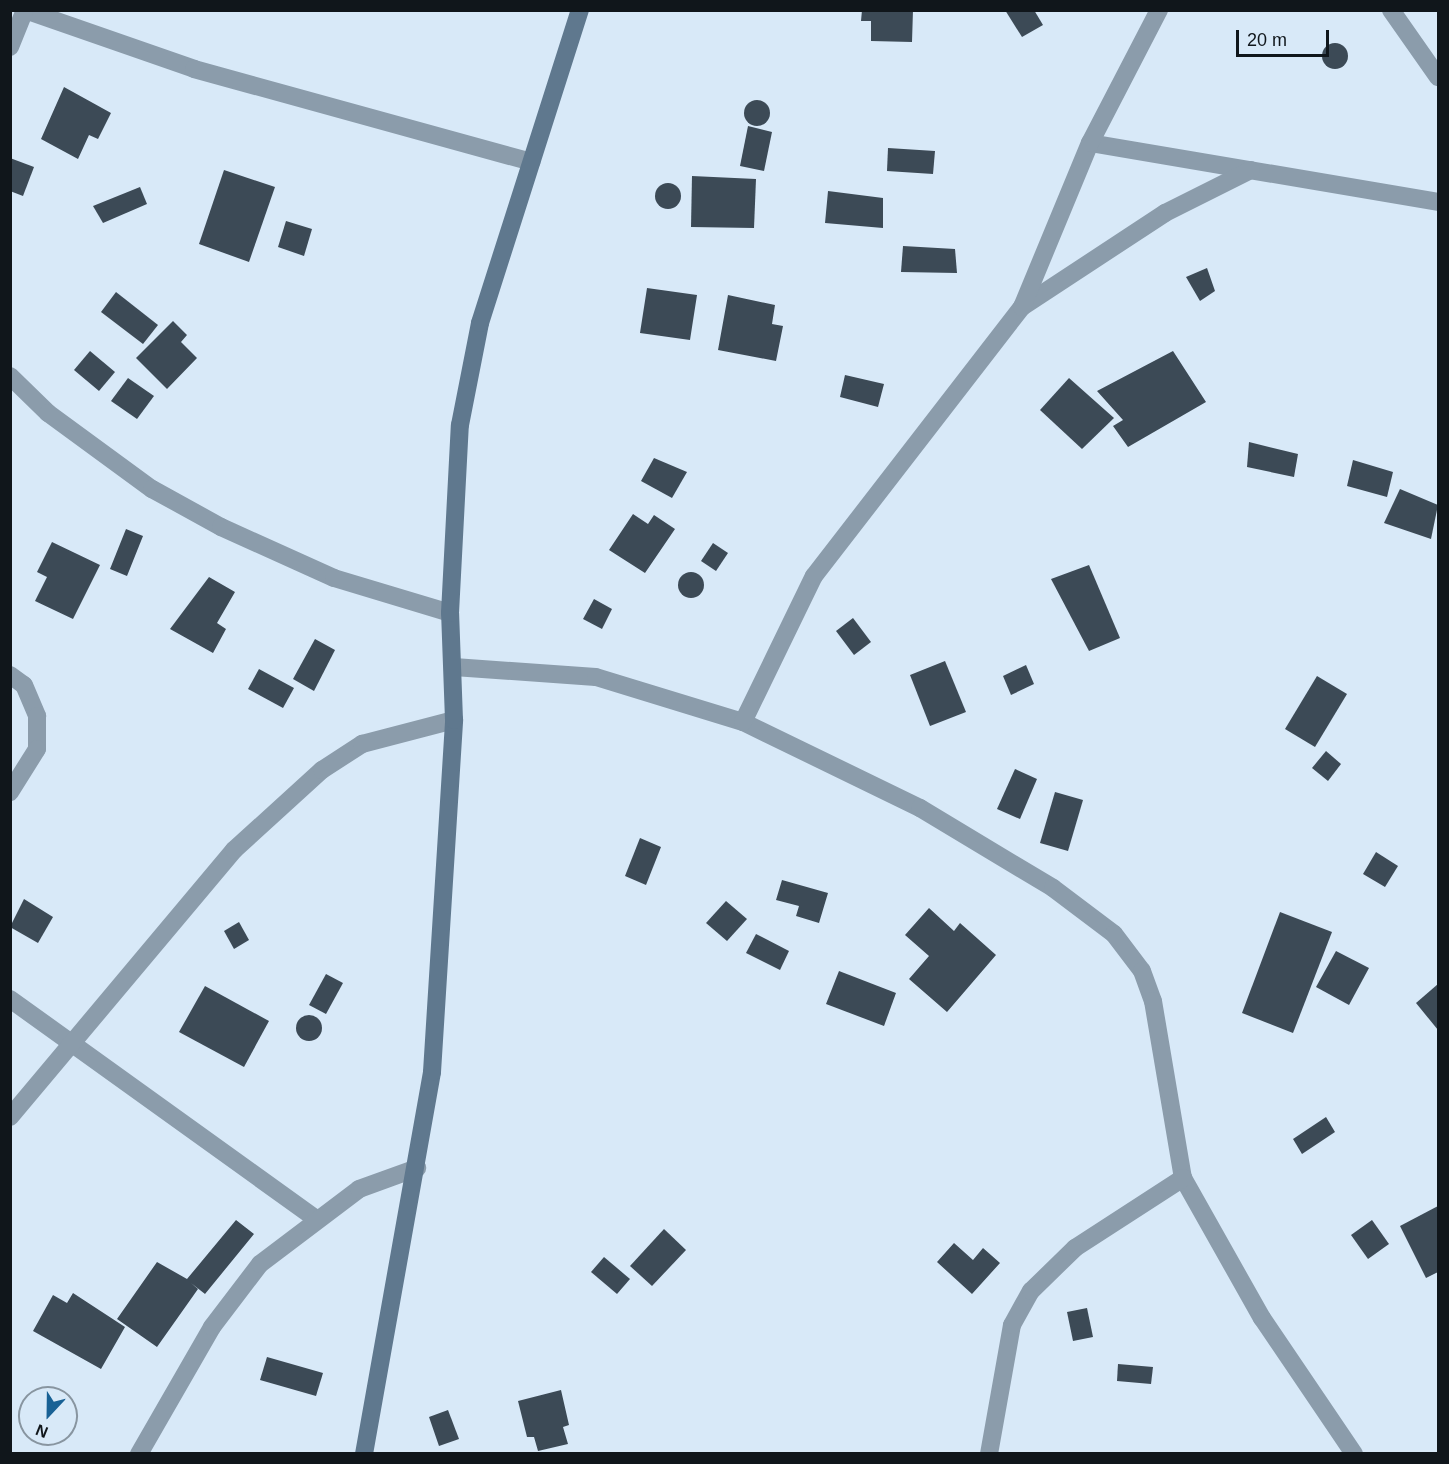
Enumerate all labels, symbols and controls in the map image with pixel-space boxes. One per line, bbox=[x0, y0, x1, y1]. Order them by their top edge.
scale bar bbox=[1239, 18, 1332, 56]
text: 20 m bbox=[1247, 30, 1287, 50]
north arrow bbox=[18, 1386, 78, 1446]
text: N bbox=[33, 1421, 50, 1441]

